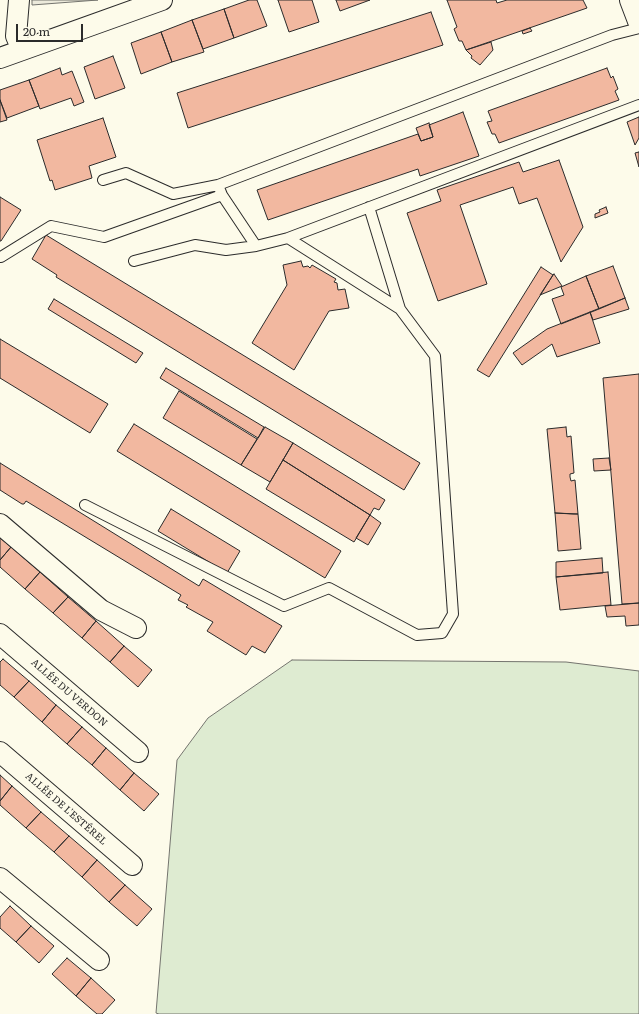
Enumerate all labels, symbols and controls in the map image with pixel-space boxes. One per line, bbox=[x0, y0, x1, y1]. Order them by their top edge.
scale bar bbox=[18, 16, 85, 42]
text: 20 m bbox=[23, 22, 50, 40]
street label: ALLÉE DU VERDON bbox=[28, 657, 110, 729]
street label: ALLÉE DE L'ESTÉREL bbox=[23, 770, 109, 848]

